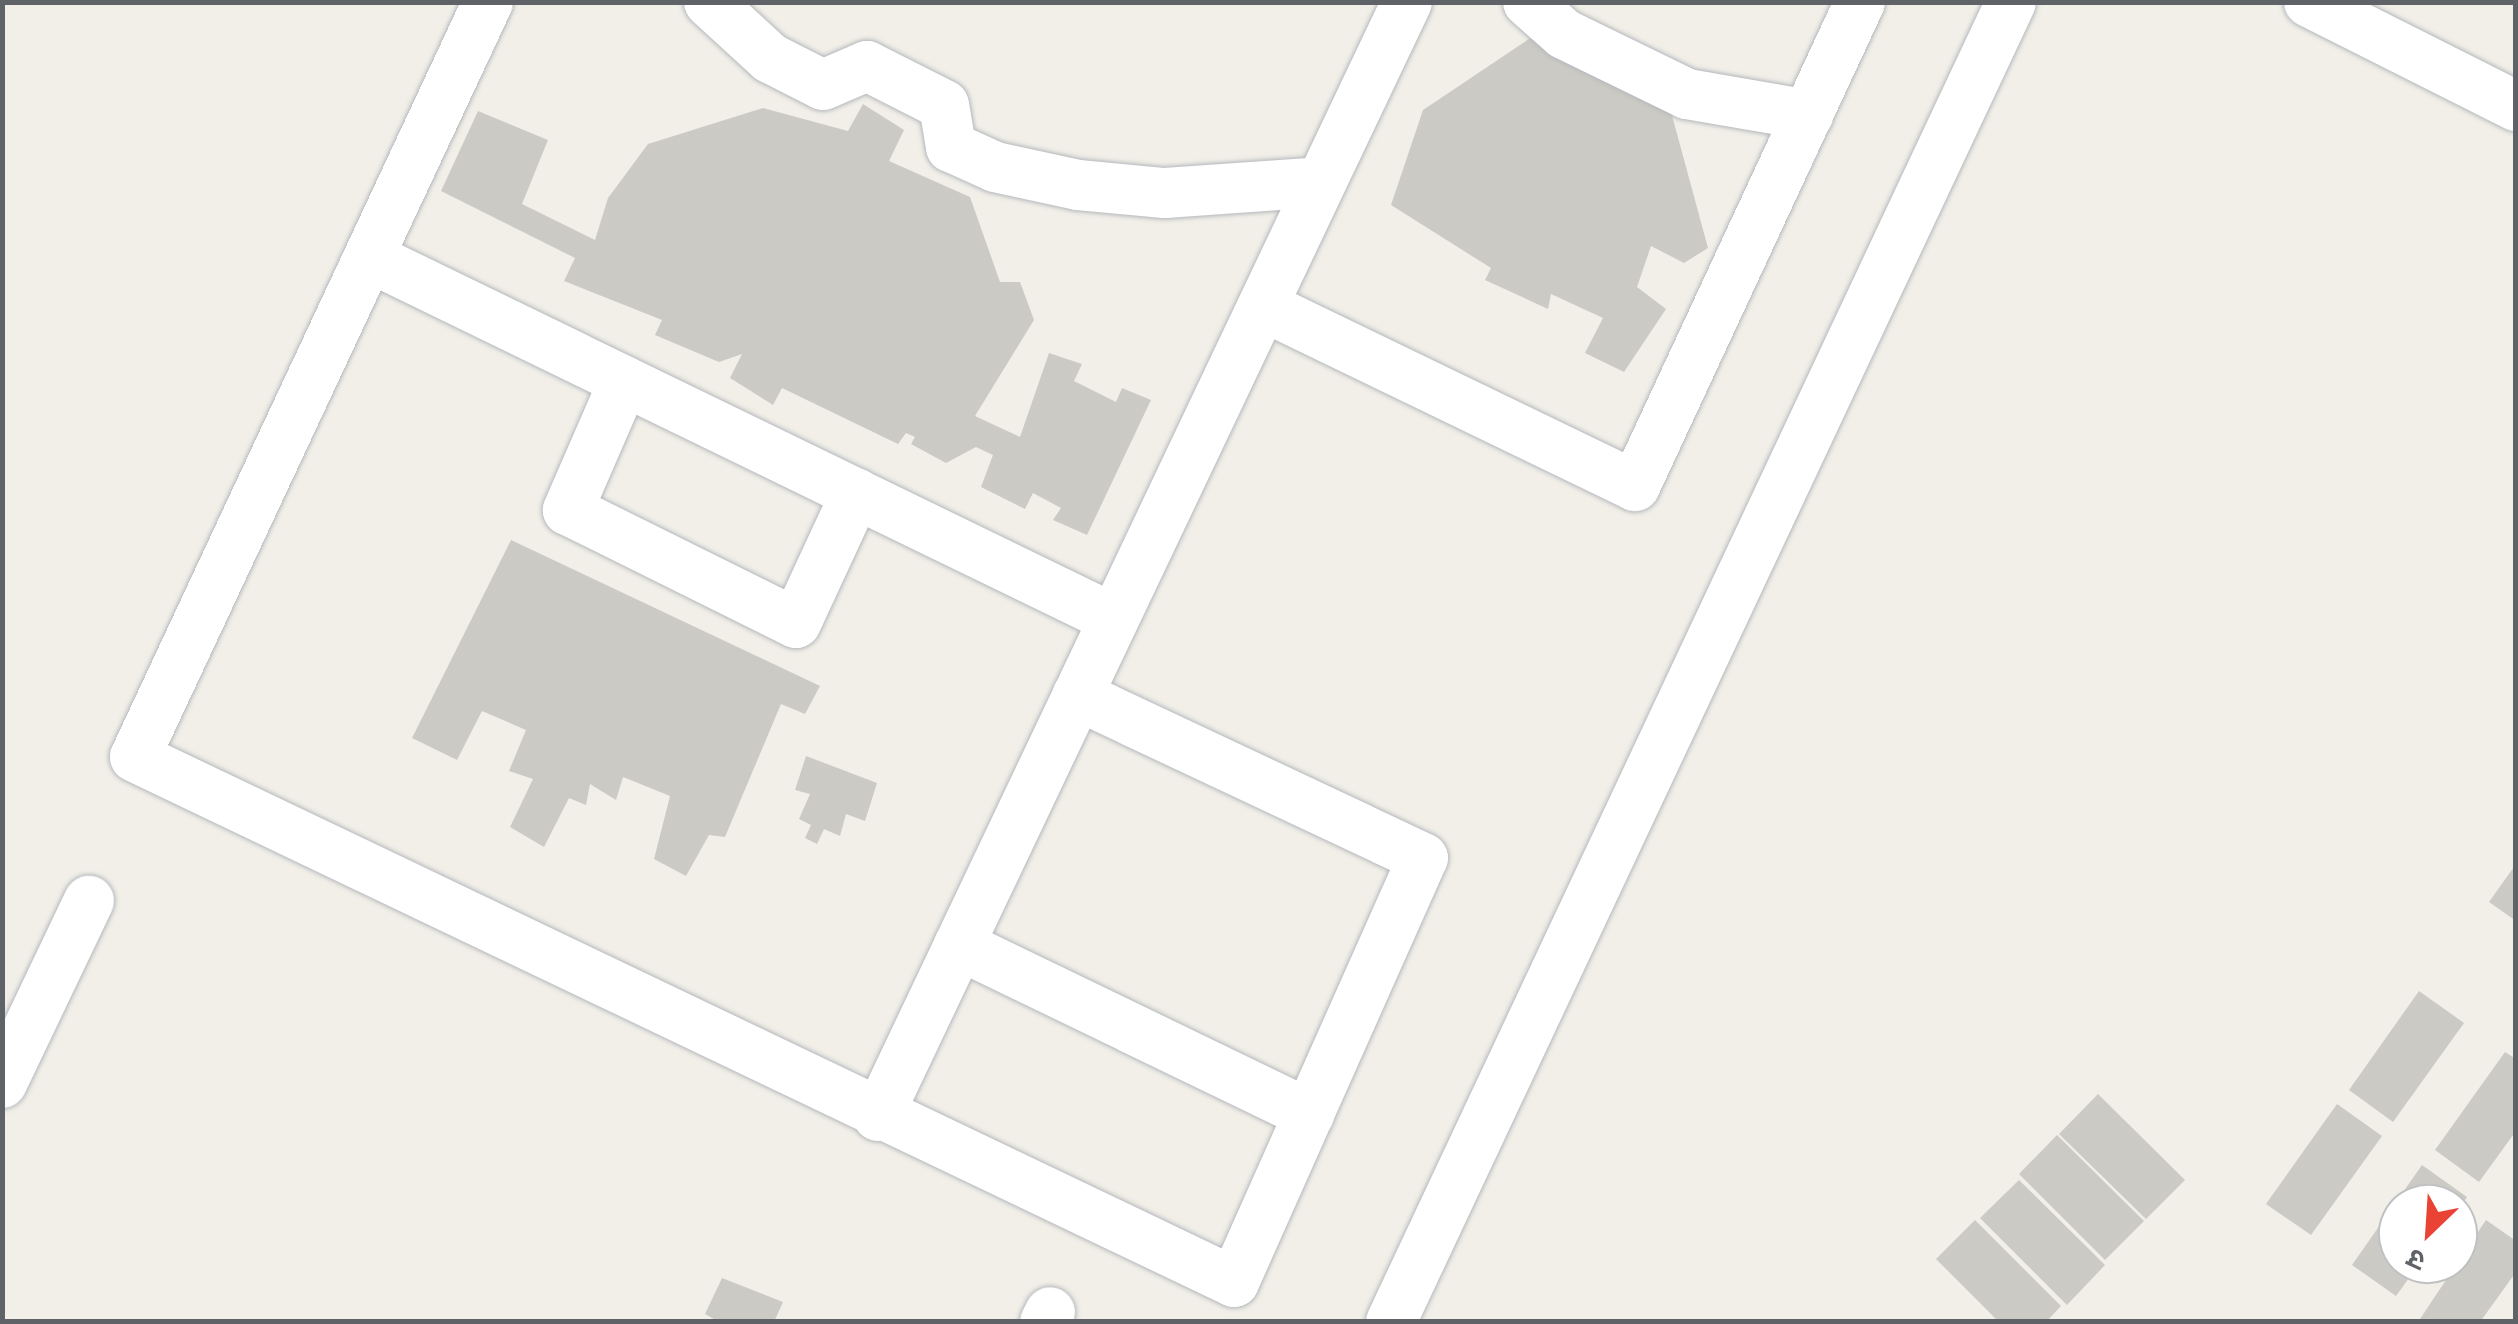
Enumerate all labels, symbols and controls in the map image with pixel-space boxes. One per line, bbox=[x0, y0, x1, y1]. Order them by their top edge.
north arrow bbox=[2378, 1184, 2478, 1284]
text: उ bbox=[2402, 1241, 2430, 1278]

